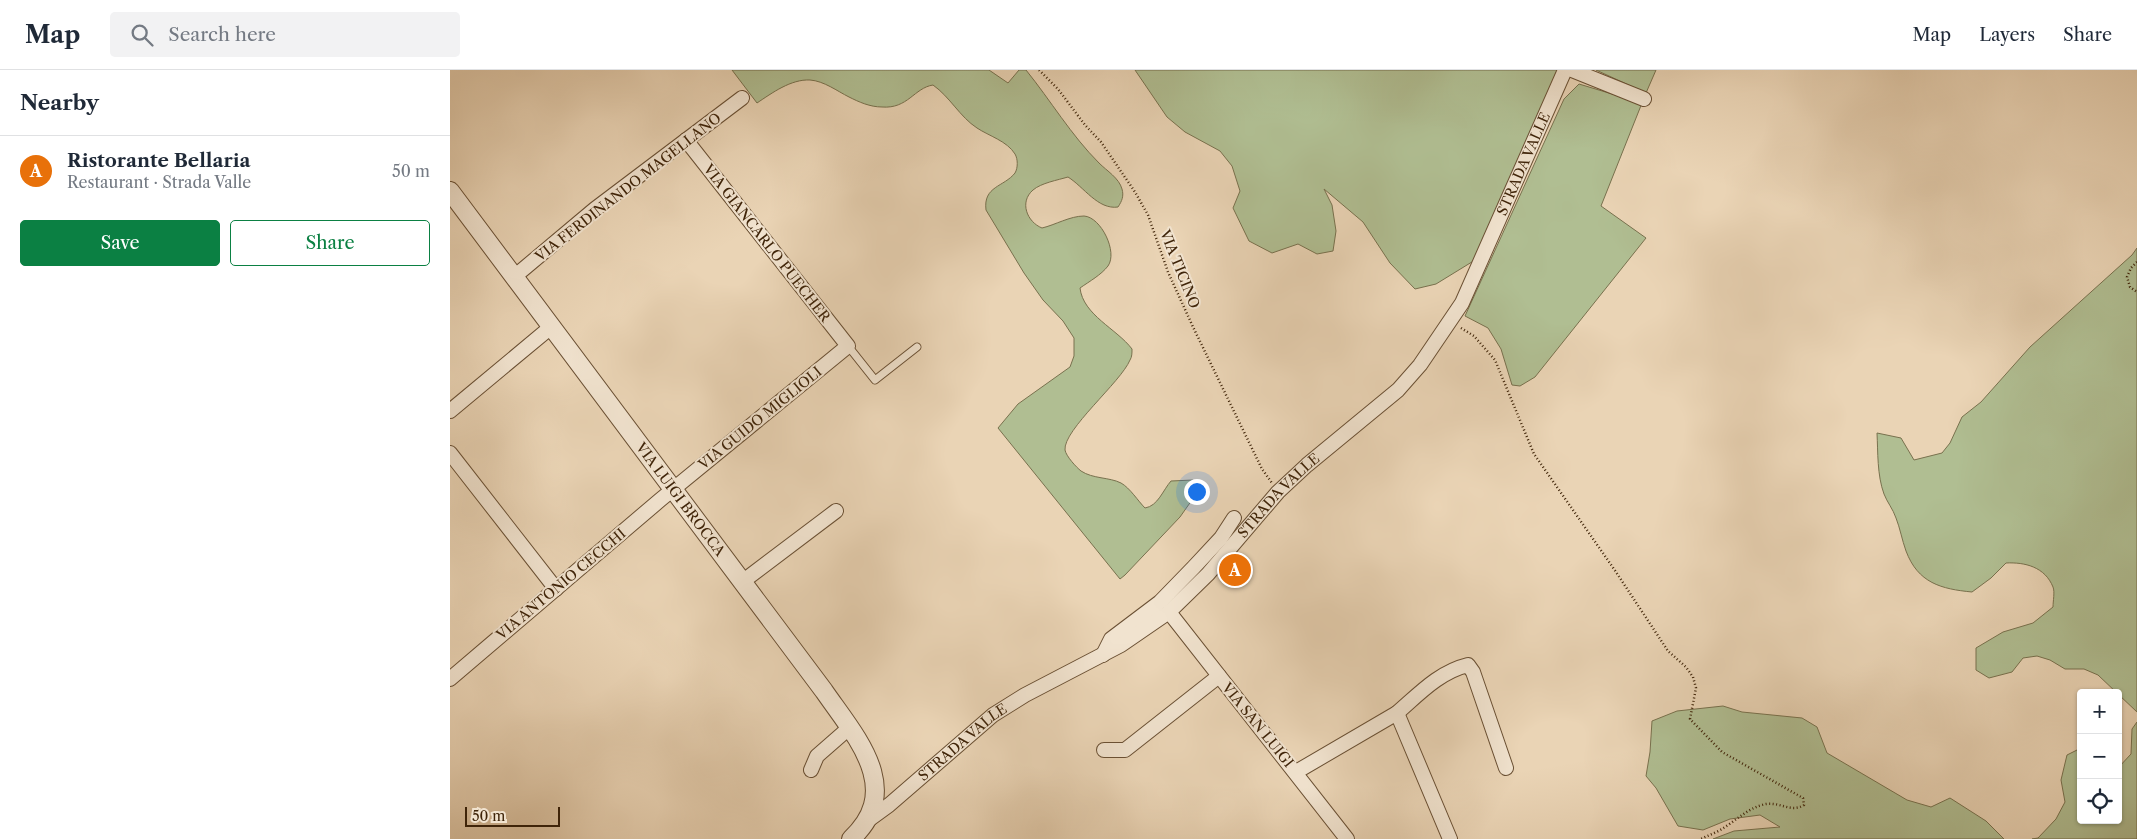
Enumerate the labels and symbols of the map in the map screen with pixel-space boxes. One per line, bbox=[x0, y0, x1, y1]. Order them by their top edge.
street label: VIA FERDINANDO MAGELLANO bbox=[531, 109, 725, 266]
street label: STRADA VALLE bbox=[1493, 110, 1554, 218]
street label: VIA GIANCARLO PUECHER bbox=[699, 160, 835, 326]
street label: VIA TICINO bbox=[1156, 226, 1204, 311]
street label: VIA GUIDO MIGLIOLI bbox=[694, 363, 825, 474]
street label: VIA LUIGI BROCCA bbox=[632, 438, 729, 560]
street label: STRADA VALLE bbox=[1234, 449, 1323, 542]
your location bbox=[1184, 479, 1210, 505]
street label: VIA ANTONIO CECCHI bbox=[492, 525, 629, 644]
pin: A bbox=[1219, 551, 1251, 589]
street label: VIA SAN LUIGI bbox=[1218, 678, 1298, 771]
street label: STRADA VALLE bbox=[914, 700, 1010, 785]
scale bar bbox=[465, 804, 560, 827]

